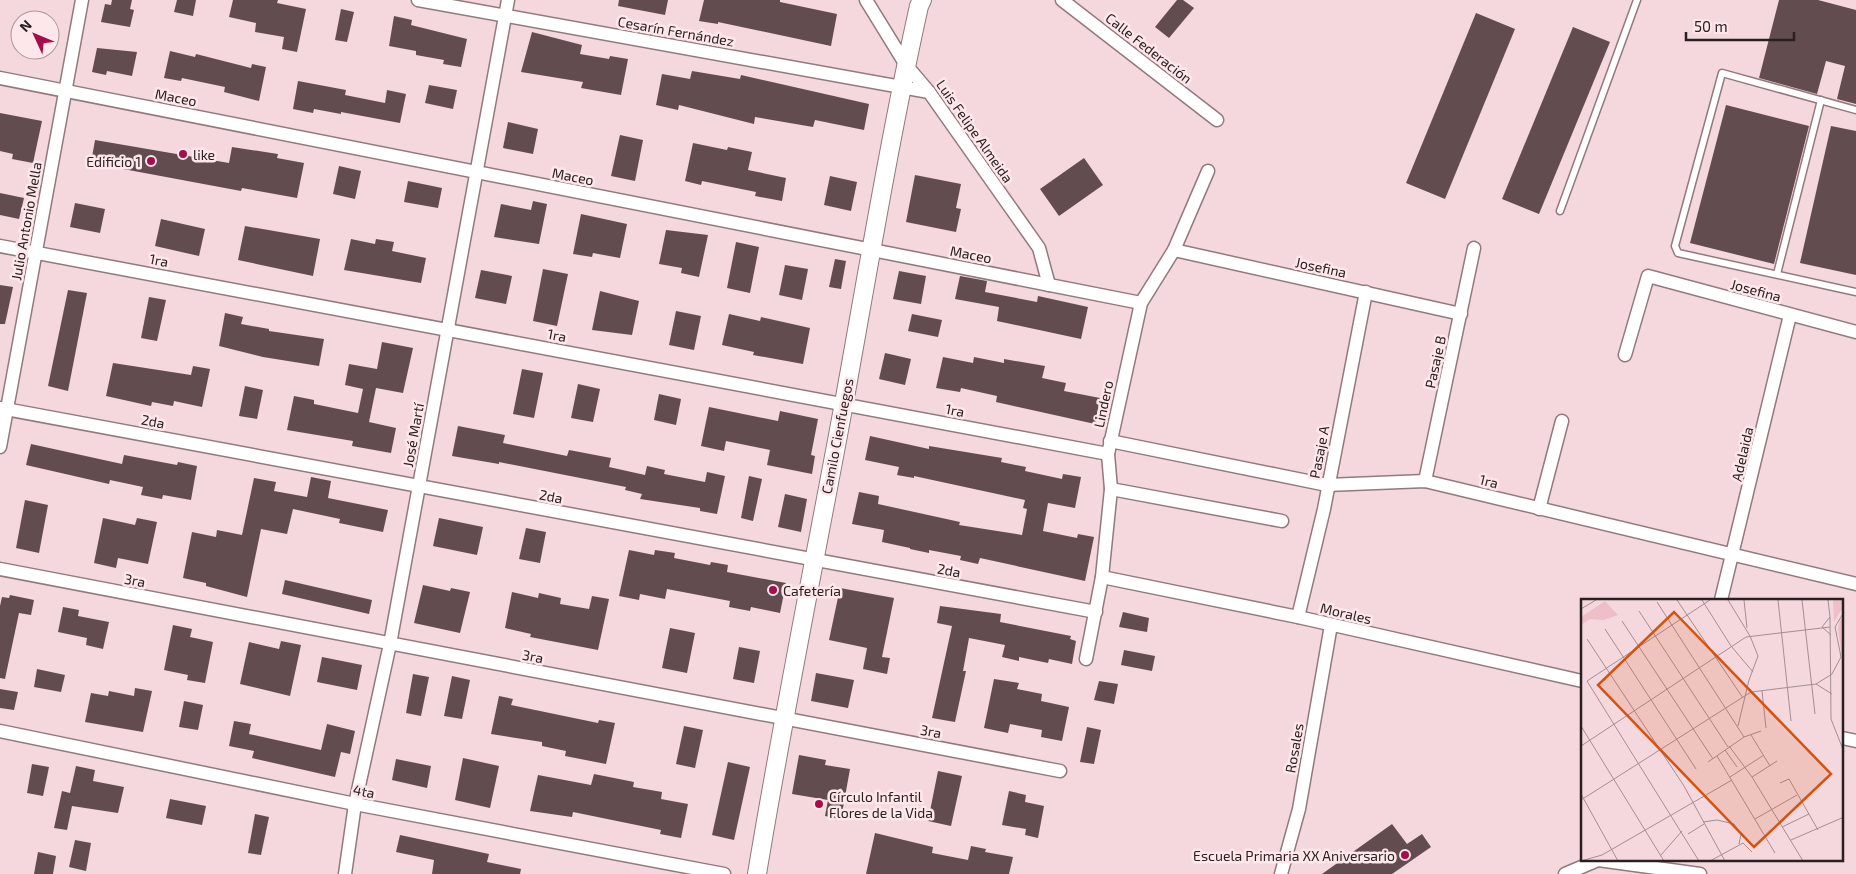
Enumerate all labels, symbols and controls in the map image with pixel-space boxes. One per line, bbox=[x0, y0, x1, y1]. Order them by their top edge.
street label: Calle Federación bbox=[1103, 9, 1195, 87]
north arrow bbox=[10, 10, 60, 60]
scale bar bbox=[1686, 10, 1794, 42]
street label: Cesarín Fernández bbox=[617, 12, 735, 50]
text: N bbox=[16, 16, 35, 35]
text: 50 m bbox=[1694, 17, 1728, 35]
street label: Luis Felipe Almeida bbox=[933, 76, 1017, 186]
street label: Maceo bbox=[154, 85, 198, 109]
place label: like bbox=[193, 146, 215, 163]
marker: like bbox=[177, 148, 189, 160]
place label: Edificio 1 bbox=[86, 153, 141, 170]
marker: Edificio 1 bbox=[145, 155, 157, 167]
street label: Julio Antonio Mella bbox=[7, 161, 45, 281]
street label: Maceo bbox=[551, 164, 595, 188]
street label: Maceo bbox=[949, 242, 993, 266]
street label: 1ra bbox=[148, 250, 170, 270]
street label: Josefina bbox=[1294, 253, 1348, 281]
street label: Josefina bbox=[1729, 275, 1783, 305]
street label: 1ra bbox=[546, 325, 568, 345]
street label: Pasaje B bbox=[1421, 334, 1449, 390]
street label: Camilo Cienfuegos bbox=[817, 377, 857, 495]
street label: Lindero bbox=[1090, 379, 1116, 429]
street label: 1ra bbox=[944, 400, 966, 420]
street label: José Martí bbox=[399, 401, 427, 468]
street label: 2da bbox=[140, 410, 166, 432]
street label: Pasaje A bbox=[1306, 424, 1332, 480]
street label: Adelaida bbox=[1728, 425, 1756, 483]
street label: 1ra bbox=[1478, 470, 1500, 492]
street label: 2da bbox=[538, 485, 564, 507]
street label: 2da bbox=[936, 559, 962, 581]
street label: 3ra bbox=[123, 570, 147, 590]
place label: Cafetería bbox=[783, 582, 841, 599]
marker: Cafetería bbox=[767, 584, 779, 596]
street label: Morales bbox=[1319, 599, 1373, 627]
inset map bbox=[1581, 599, 1844, 862]
street label: 3ra bbox=[521, 646, 545, 666]
street label: 3ra bbox=[919, 721, 943, 741]
street label: Rosales bbox=[1281, 722, 1307, 774]
street label: 4ta bbox=[352, 781, 376, 801]
place label: Círculo Infantil Flores de la Vida bbox=[829, 788, 933, 821]
marker: Círculo Infantil Flores de la Vida bbox=[813, 798, 825, 810]
place label: Escuela Primaria XX Aniversario bbox=[1193, 847, 1395, 864]
marker: Escuela Primaria XX Aniversario bbox=[1399, 849, 1411, 861]

